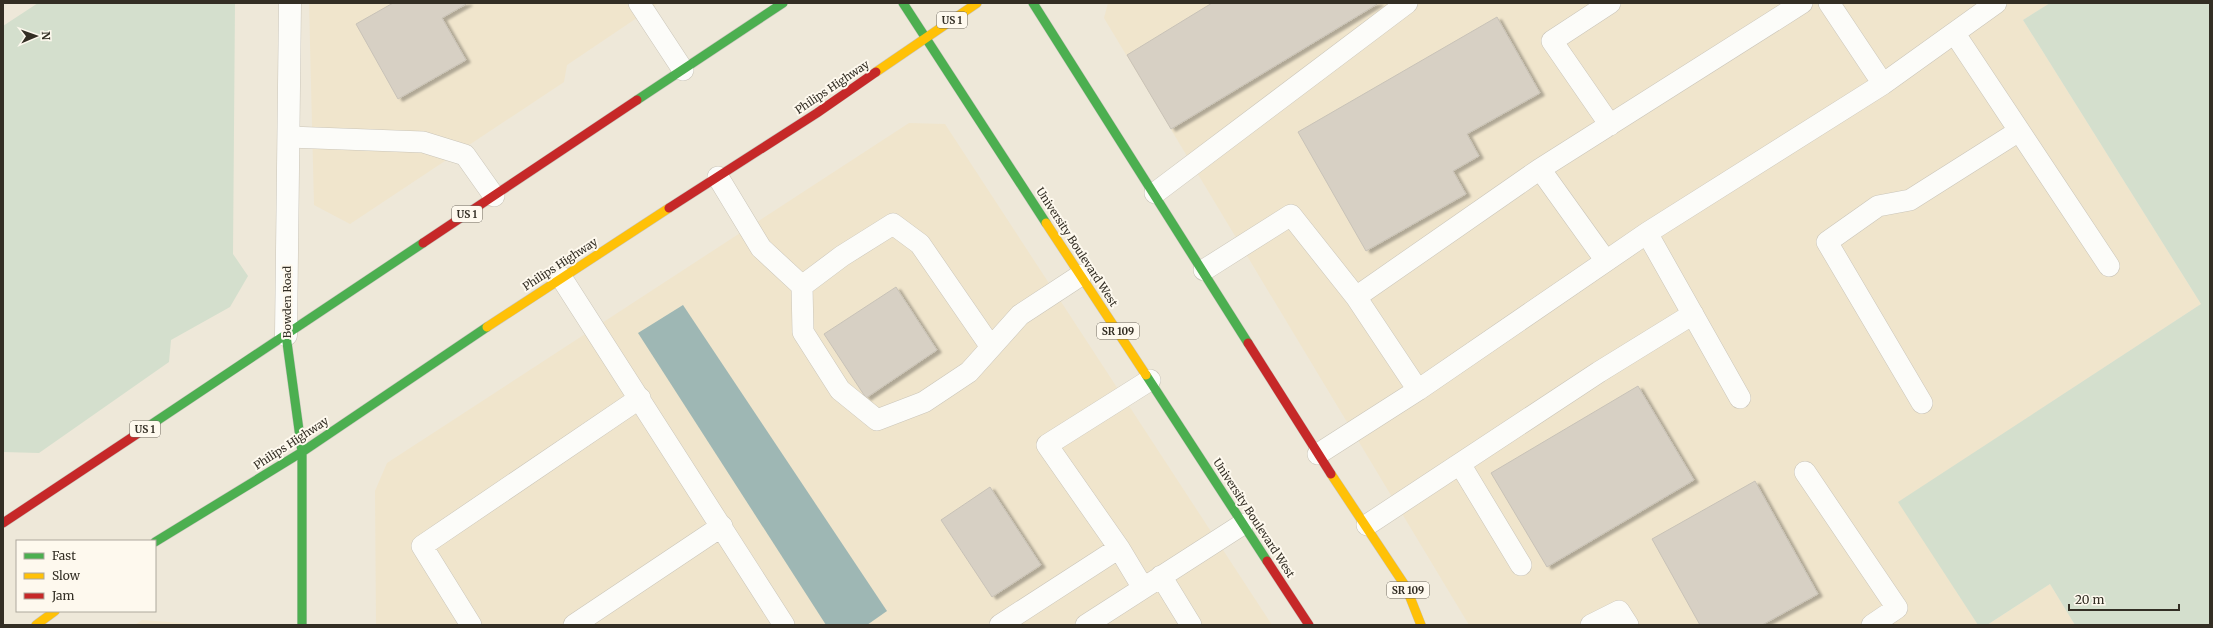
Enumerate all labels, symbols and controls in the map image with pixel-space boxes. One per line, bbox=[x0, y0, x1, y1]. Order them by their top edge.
road number: US 1 bbox=[937, 12, 967, 28]
north arrow bbox=[16, 16, 56, 56]
text: N bbox=[39, 31, 53, 41]
street label: Philips Highway bbox=[792, 57, 872, 117]
street label: University Boulevard West bbox=[1033, 185, 1121, 310]
road number: US 1 bbox=[452, 206, 482, 222]
street label: Philips Highway bbox=[520, 234, 601, 293]
street label: Bowden Road bbox=[280, 265, 294, 338]
road number: SR 109 bbox=[1097, 323, 1139, 339]
street label: Philips Highway bbox=[251, 413, 332, 472]
road number: US 1 bbox=[130, 421, 160, 437]
street label: University Boulevard West bbox=[1210, 456, 1298, 581]
legend bbox=[16, 540, 156, 612]
text: Fast bbox=[52, 548, 76, 563]
text: Slow bbox=[52, 568, 81, 583]
road number: SR 109 bbox=[1387, 582, 1429, 598]
scale bar bbox=[2069, 586, 2179, 612]
text: Jam bbox=[51, 588, 75, 603]
text: 20 m bbox=[2075, 592, 2104, 607]

